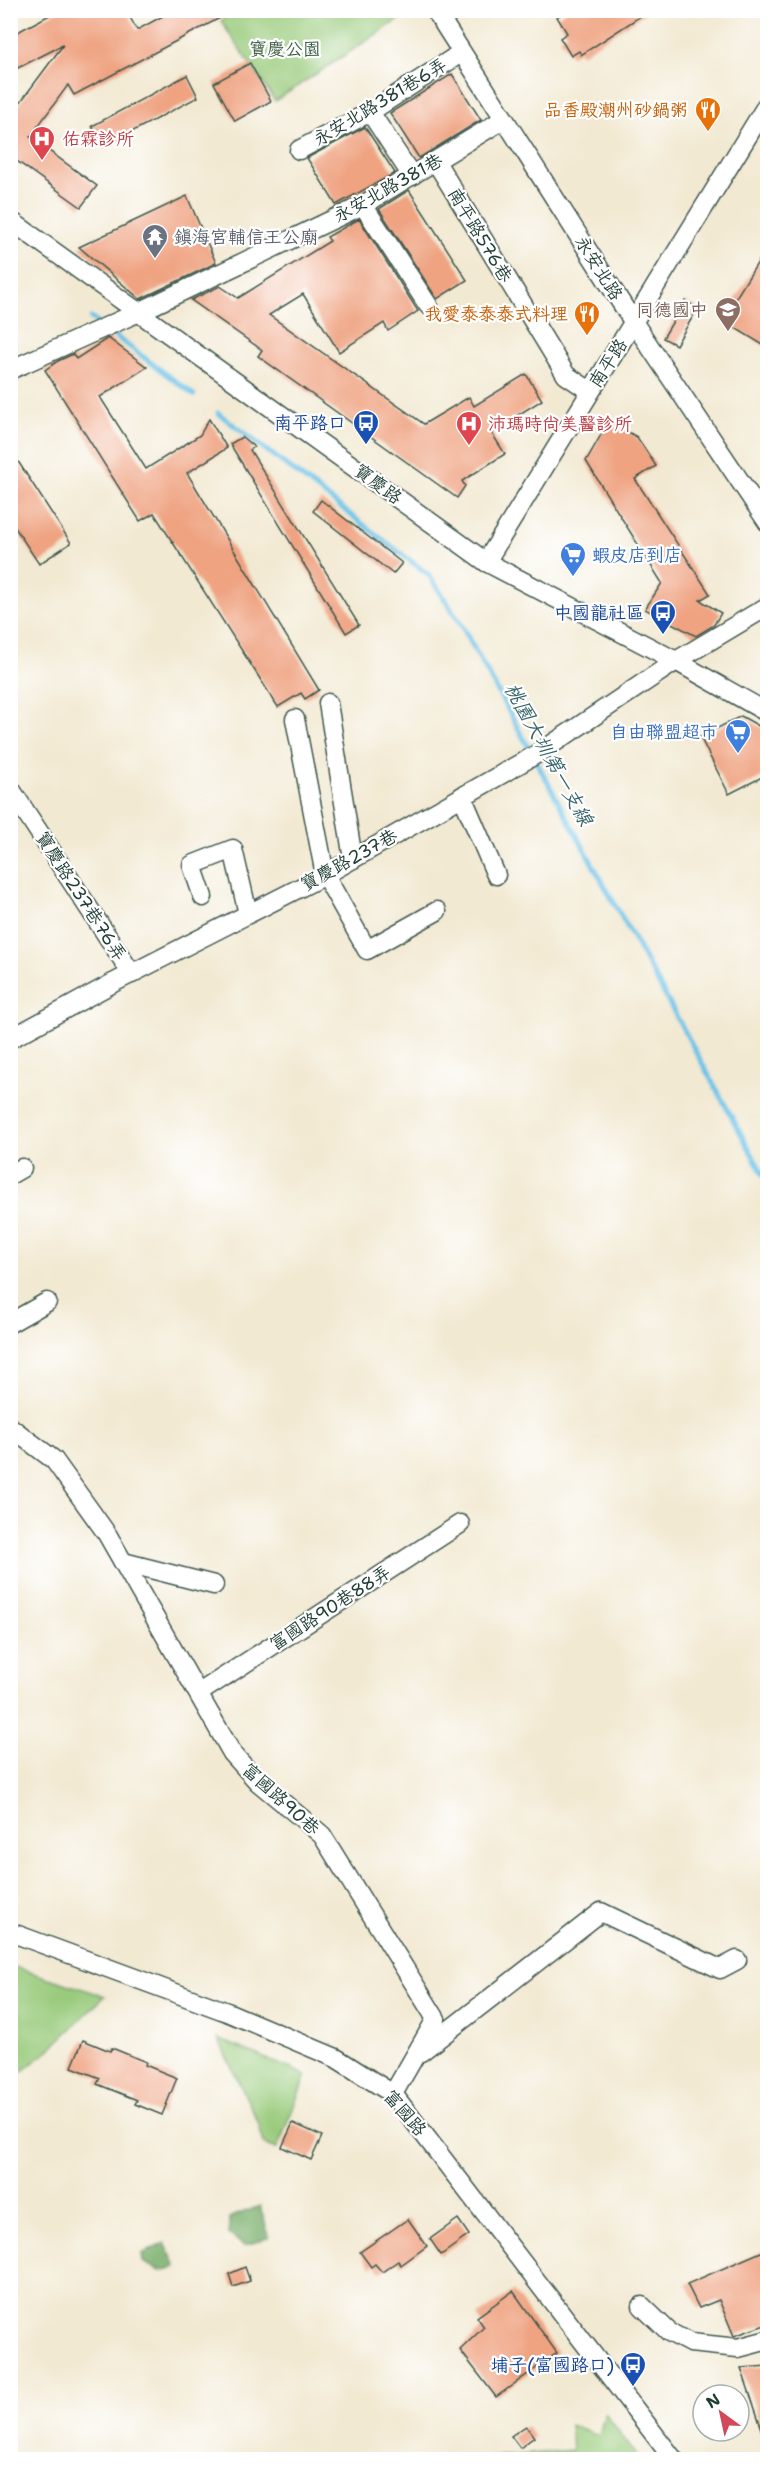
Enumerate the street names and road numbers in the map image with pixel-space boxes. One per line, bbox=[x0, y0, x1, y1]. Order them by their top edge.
street label: 永安北路381巷6弄 bbox=[309, 53, 451, 151]
street label: 永安北路381巷 bbox=[329, 148, 447, 228]
street label: 南平路576巷 bbox=[442, 183, 518, 287]
street label: 永安北路 bbox=[570, 231, 628, 305]
street label: 南平路 bbox=[583, 334, 633, 392]
street label: 寶慶路 bbox=[349, 458, 407, 510]
street label: 寶慶路237巷 bbox=[296, 823, 402, 897]
street label: 寶慶路237巷76弄 bbox=[30, 827, 132, 965]
street label: 富國路90巷88弄 bbox=[265, 1560, 395, 1656]
street label: 富國路90巷 bbox=[237, 1758, 325, 1840]
street label: 富國路 bbox=[378, 2085, 432, 2141]

